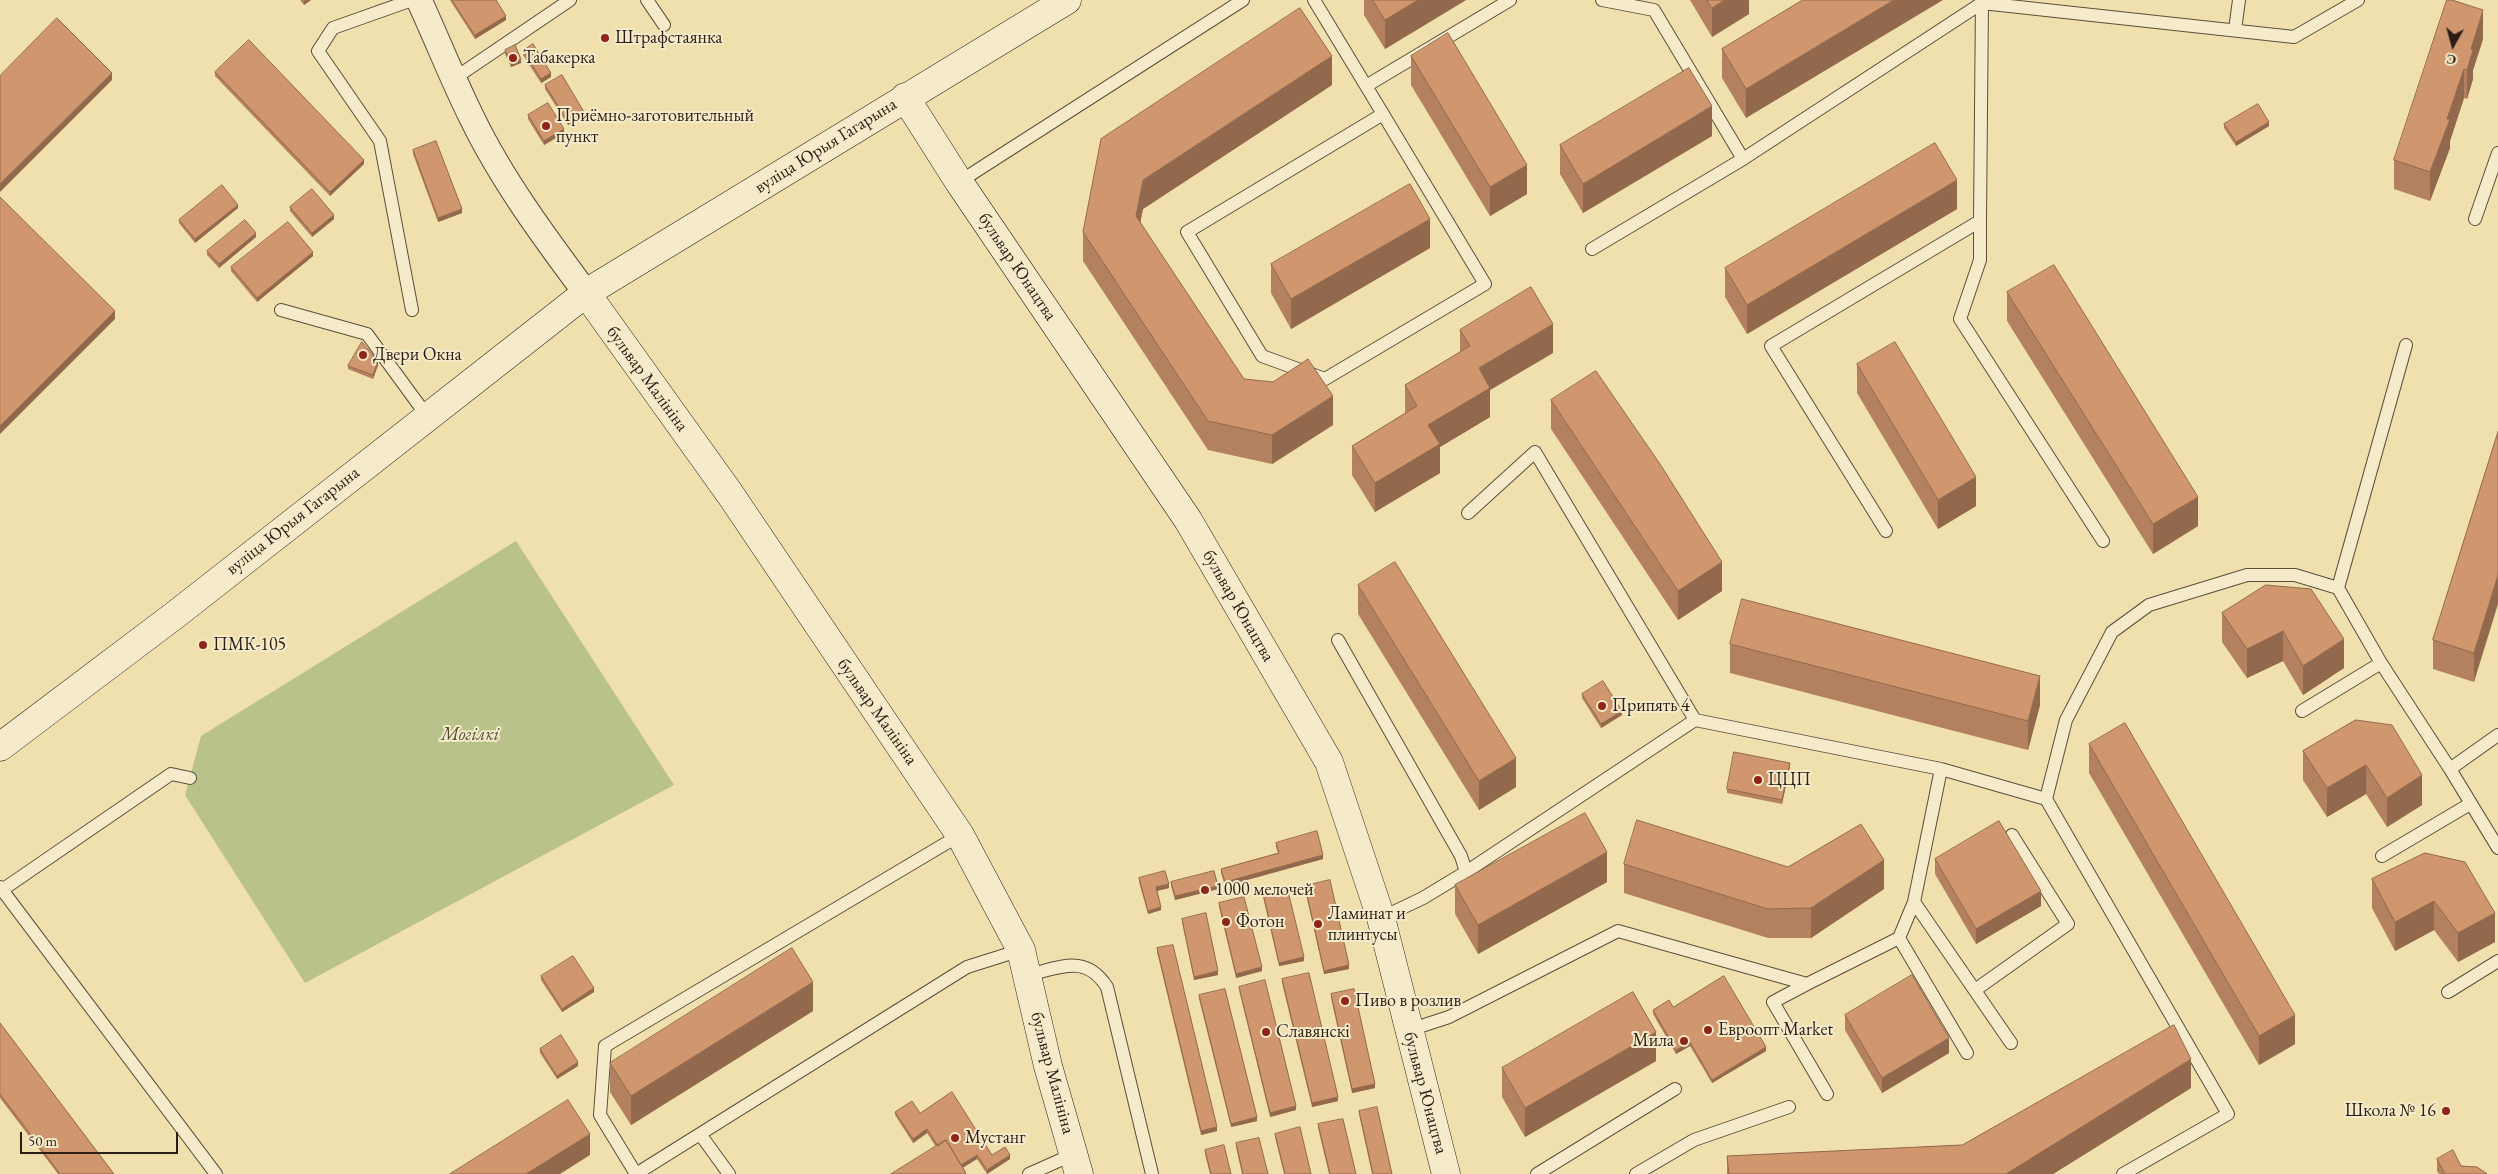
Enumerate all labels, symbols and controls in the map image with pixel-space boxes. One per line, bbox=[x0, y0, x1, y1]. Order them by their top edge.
north arrow bbox=[2428, 20, 2478, 70]
place label: Штрафстаянка bbox=[615, 27, 723, 49]
marker: Штрафстаянка bbox=[599, 32, 611, 44]
place label: Табакерка bbox=[523, 47, 596, 69]
text: С bbox=[2445, 50, 2457, 69]
marker: Табакерка bbox=[507, 52, 519, 64]
street label: вуліца Юрыя Гагарына bbox=[751, 94, 901, 198]
place label: Приёмно-заготовительный пункт bbox=[556, 105, 754, 148]
marker: Приёмно-заготовительный пункт bbox=[540, 120, 552, 132]
street label: бульвар Юнацтва bbox=[973, 209, 1061, 325]
street label: бульвар Малініна bbox=[601, 322, 693, 436]
place label: Двери Окна bbox=[373, 344, 462, 366]
marker: Двери Окна bbox=[357, 349, 369, 361]
street label: вуліца Юрыя Гагарына bbox=[222, 462, 364, 580]
street label: бульвар Юнацтва bbox=[1197, 546, 1279, 666]
place label: ПМК-105 bbox=[213, 634, 286, 656]
marker: ПМК-105 bbox=[197, 639, 209, 651]
street label: бульвар Малініна bbox=[832, 654, 922, 770]
place label: Припять 4 bbox=[1612, 695, 1690, 717]
marker: Припять 4 bbox=[1596, 700, 1608, 712]
park label: Могілкі bbox=[441, 724, 499, 746]
place label: ЦЦП bbox=[1768, 769, 1811, 791]
marker: ЦЦП bbox=[1752, 774, 1764, 786]
place label: 1000 мелочей bbox=[1215, 879, 1314, 901]
marker: 1000 мелочей bbox=[1199, 884, 1211, 896]
place label: Ламинат и плинтусы bbox=[1328, 903, 1406, 946]
place label: Фотон bbox=[1236, 911, 1284, 933]
marker: Фотон bbox=[1220, 916, 1232, 928]
marker: Ламинат и плинтусы bbox=[1312, 918, 1324, 930]
place label: Пиво в розлив bbox=[1355, 990, 1461, 1012]
marker: Пиво в розлив bbox=[1339, 995, 1351, 1007]
street label: бульвар Малініна bbox=[1025, 1010, 1079, 1136]
place label: Евроопт Market bbox=[1718, 1019, 1833, 1041]
place label: Славянскі bbox=[1276, 1021, 1350, 1043]
marker: Евроопт Market bbox=[1702, 1024, 1714, 1036]
marker: Славянскі bbox=[1260, 1026, 1272, 1038]
street label: бульвар Юнацтва bbox=[1398, 1030, 1452, 1156]
place label: Мила bbox=[1632, 1030, 1674, 1052]
marker: Мила bbox=[1678, 1035, 1690, 1047]
place label: Школа № 16 bbox=[2345, 1100, 2436, 1122]
marker: Школа № 16 bbox=[2440, 1105, 2452, 1117]
scale bar bbox=[22, 1122, 180, 1154]
place label: Мустанг bbox=[965, 1127, 1026, 1149]
text: 50 m bbox=[28, 1131, 57, 1150]
marker: Мустанг bbox=[949, 1132, 961, 1144]

